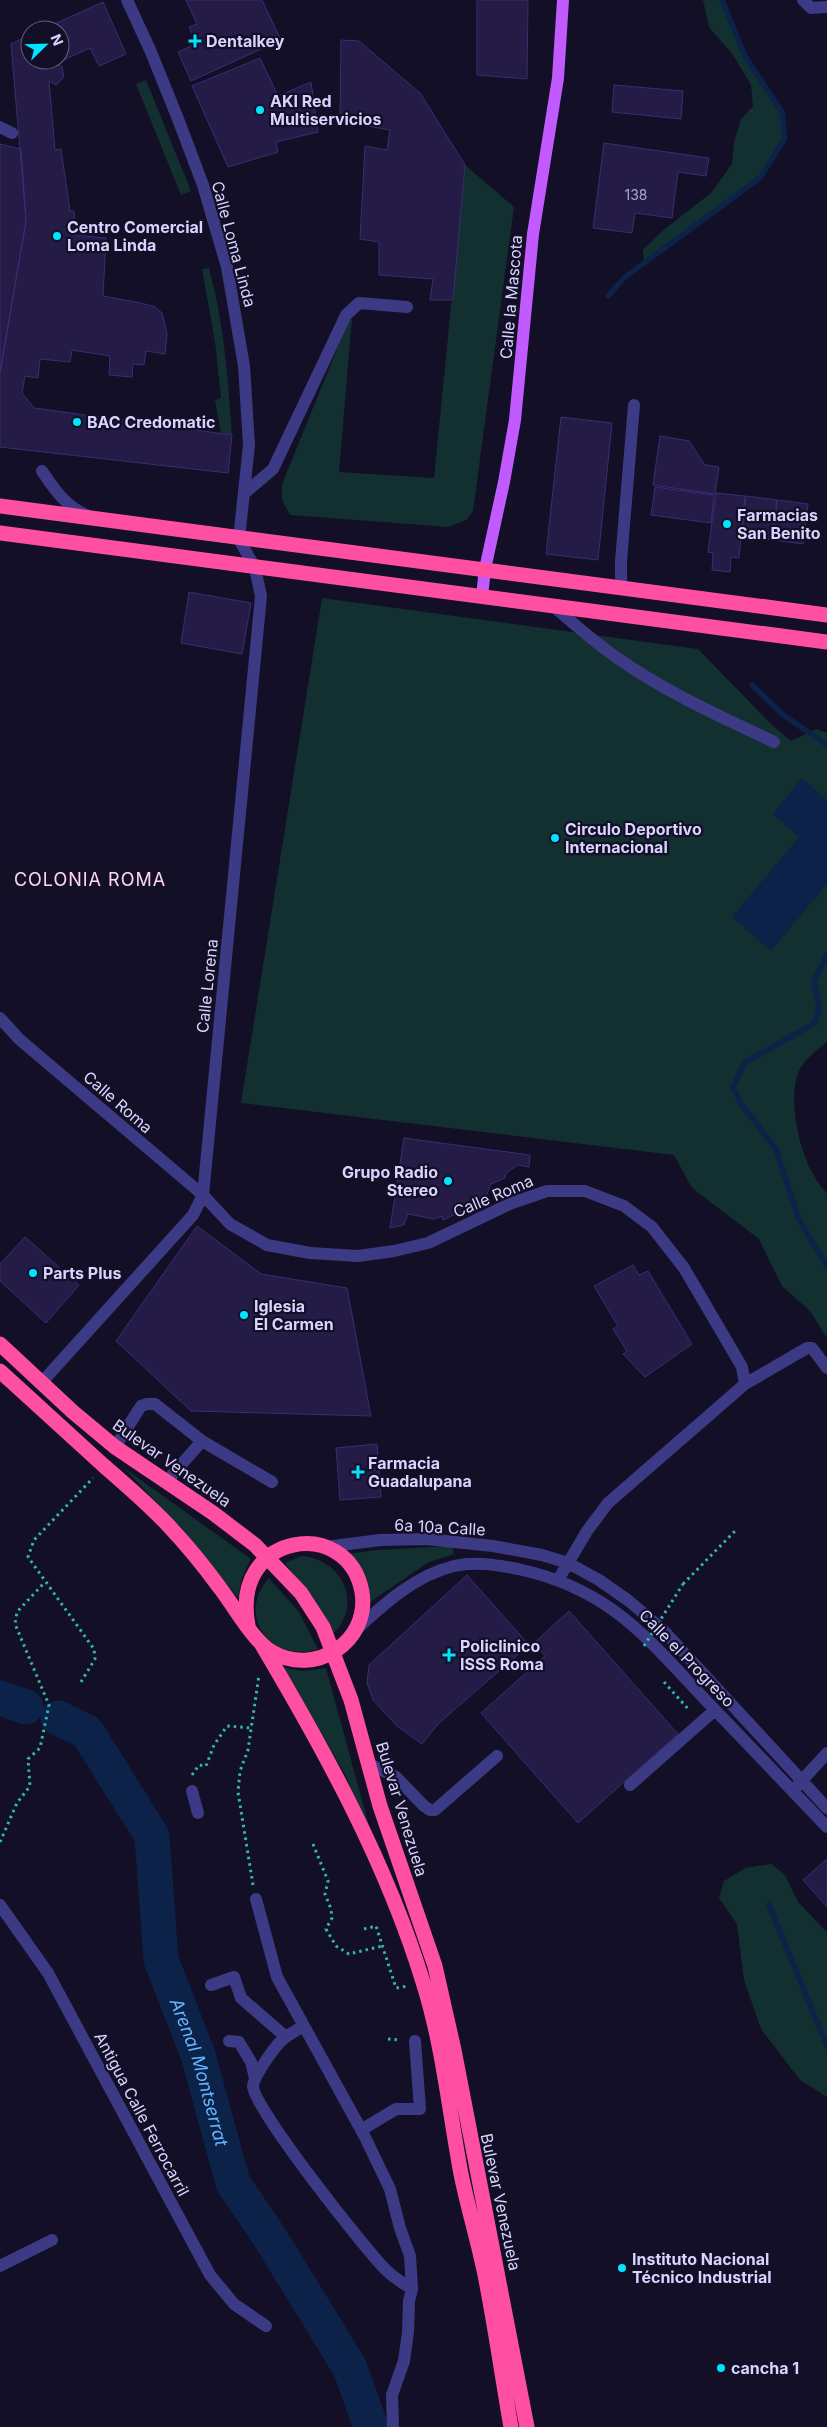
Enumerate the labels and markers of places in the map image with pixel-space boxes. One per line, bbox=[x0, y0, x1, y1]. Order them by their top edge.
place label: Dentalkey bbox=[206, 31, 285, 51]
marker: Dentalkey bbox=[188, 34, 202, 48]
place label: AKI Red Multiservicios bbox=[270, 91, 381, 129]
marker: AKI Red Multiservicios bbox=[254, 104, 266, 116]
place label: Centro Comercial Loma Linda bbox=[67, 217, 203, 255]
marker: Centro Comercial Loma Linda bbox=[51, 230, 63, 242]
place label: BAC Credomatic bbox=[87, 412, 215, 432]
marker: BAC Credomatic bbox=[71, 416, 83, 428]
place label: Farmacias San Benito bbox=[737, 505, 821, 543]
marker: Farmacias San Benito bbox=[721, 518, 733, 530]
place label: Circulo Deportivo Internacional bbox=[565, 819, 702, 857]
marker: Circulo Deportivo Internacional bbox=[549, 832, 561, 844]
place label: Grupo Radio Stereo bbox=[342, 1162, 438, 1200]
marker: Grupo Radio Stereo bbox=[442, 1175, 454, 1187]
place label: Parts Plus bbox=[43, 1263, 121, 1283]
marker: Parts Plus bbox=[27, 1267, 39, 1279]
place label: Iglesia El Carmen bbox=[254, 1296, 334, 1334]
marker: Iglesia El Carmen bbox=[238, 1309, 250, 1321]
place label: Farmacia Guadalupana bbox=[368, 1453, 472, 1491]
marker: Farmacia Guadalupana bbox=[352, 1466, 364, 1478]
place label: Policlinico ISSS Roma bbox=[460, 1636, 544, 1674]
marker: Policlinico ISSS Roma bbox=[442, 1648, 456, 1662]
place label: Instituto Nacional Técnico Industrial bbox=[632, 2249, 772, 2287]
marker: Instituto Nacional Técnico Industrial bbox=[616, 2262, 628, 2274]
place label: cancha 1 bbox=[731, 2358, 799, 2378]
marker: cancha 1 bbox=[715, 2362, 727, 2374]

